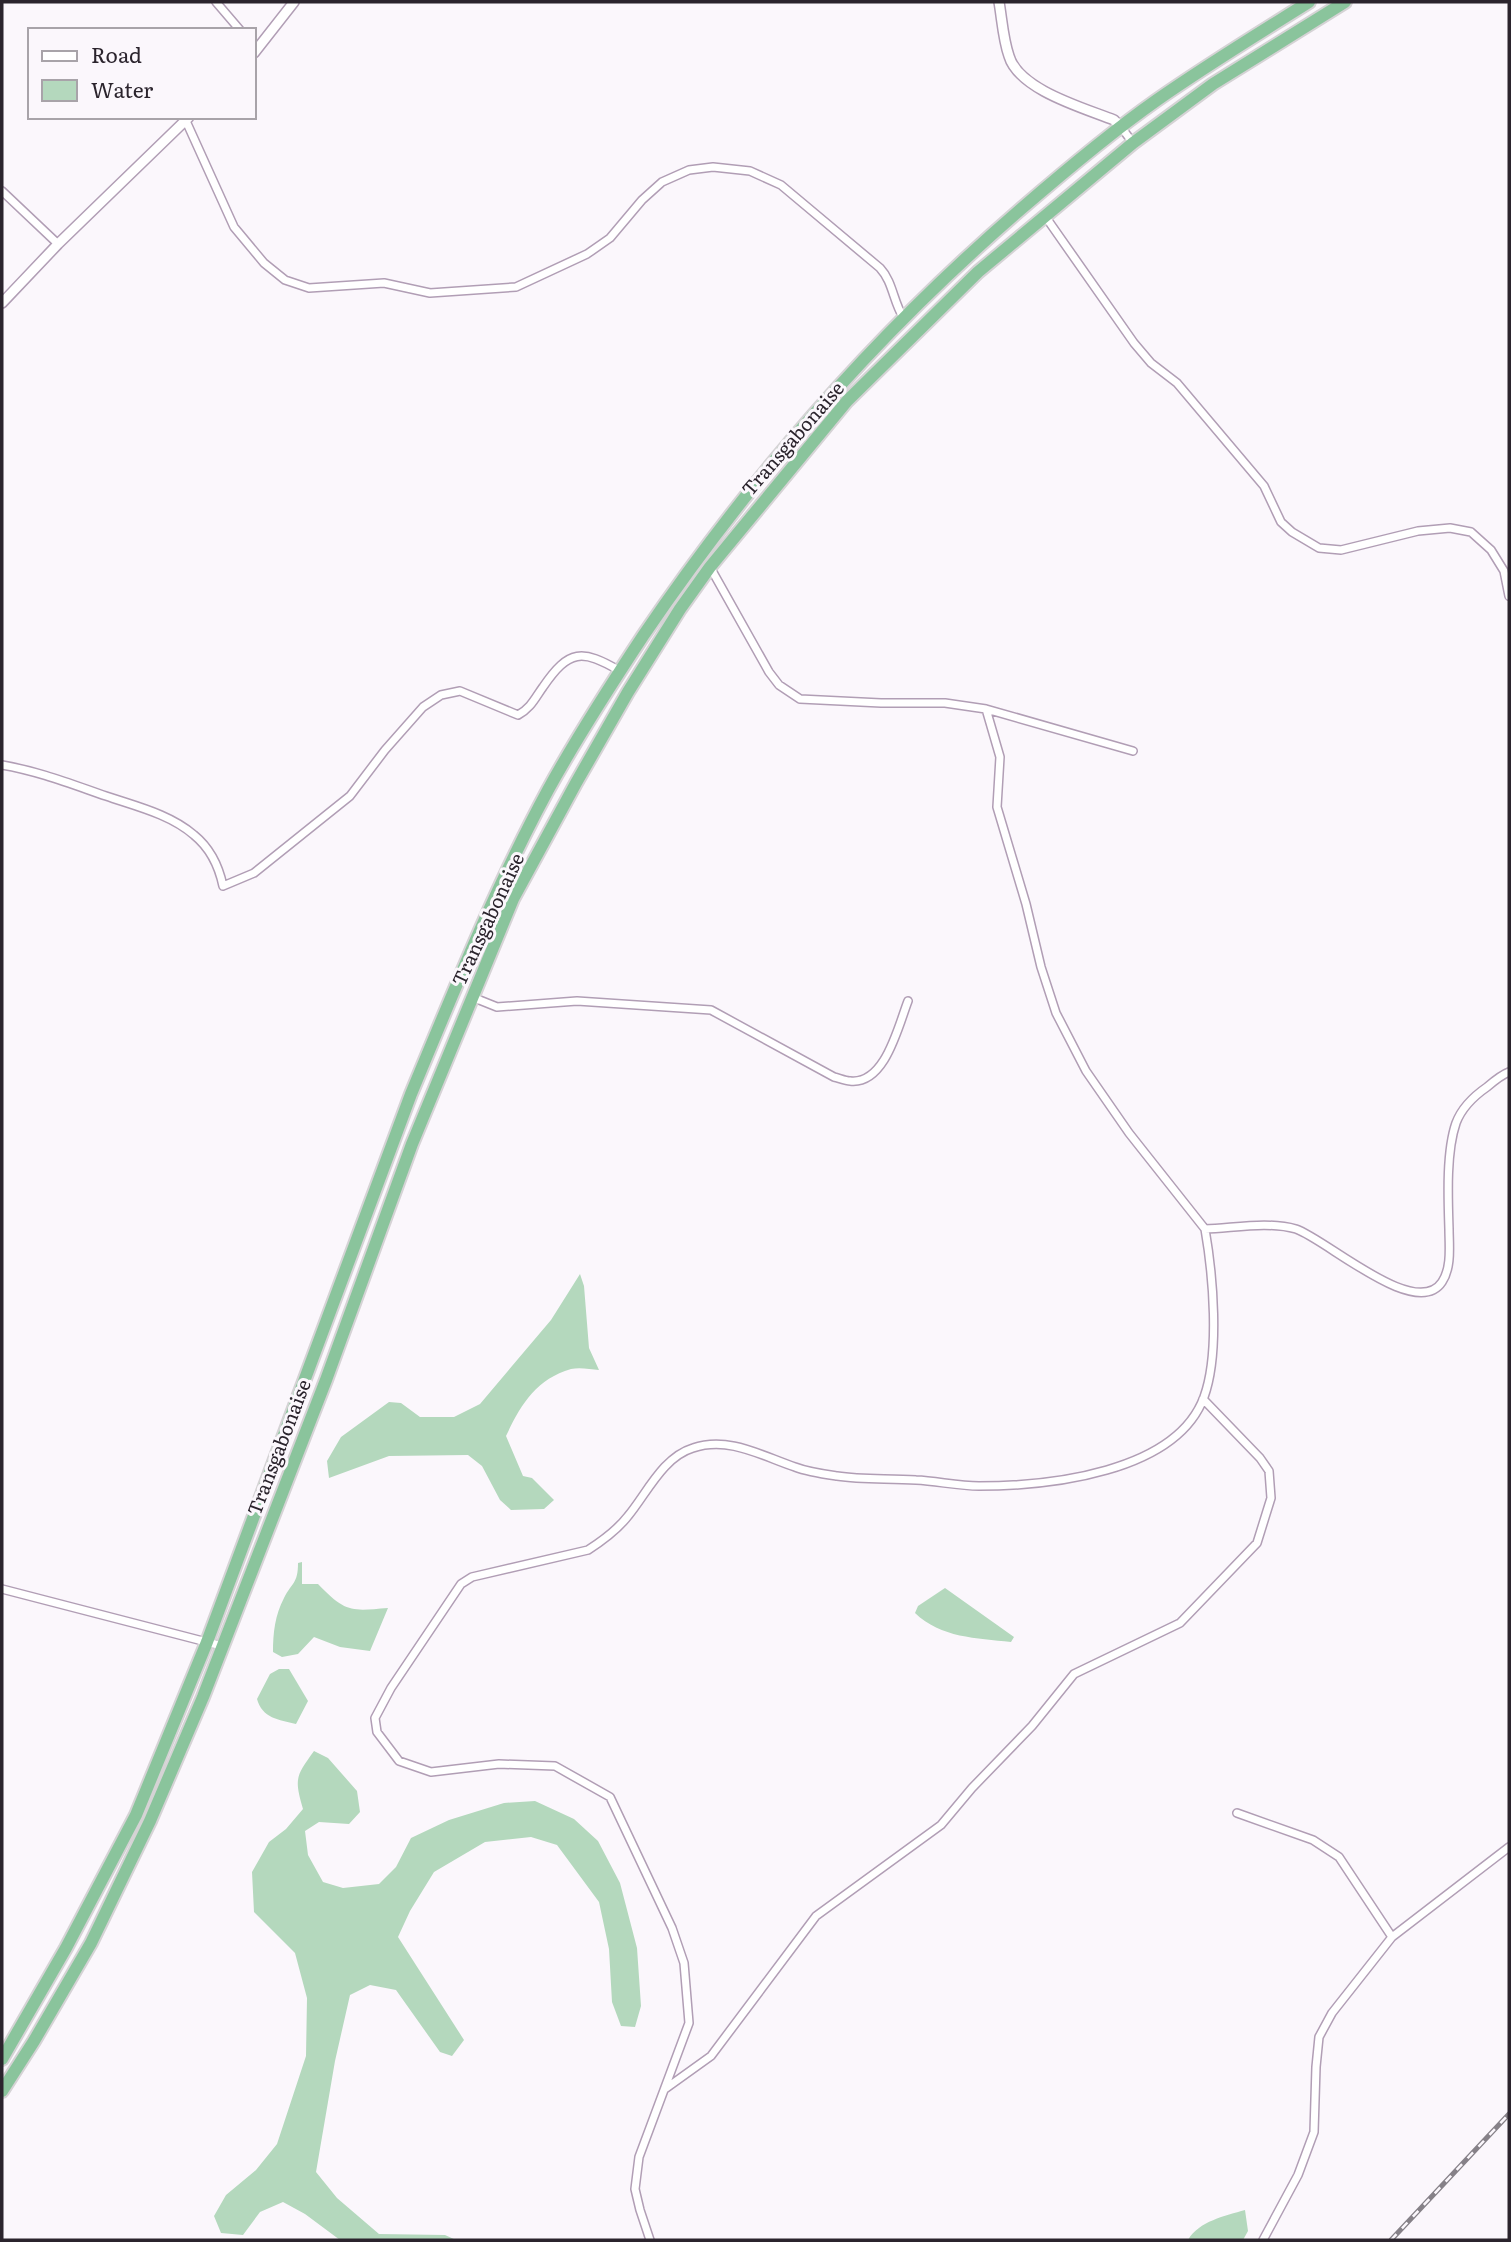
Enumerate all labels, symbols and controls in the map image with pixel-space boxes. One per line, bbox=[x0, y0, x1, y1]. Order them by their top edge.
legend bbox=[28, 28, 256, 119]
text: Road bbox=[91, 38, 142, 69]
text: Water bbox=[91, 73, 153, 104]
street label: Transgabonaise bbox=[734, 374, 850, 501]
street label: Transgabonaise bbox=[444, 848, 530, 990]
street label: Transgabonaise bbox=[239, 1375, 317, 1519]

